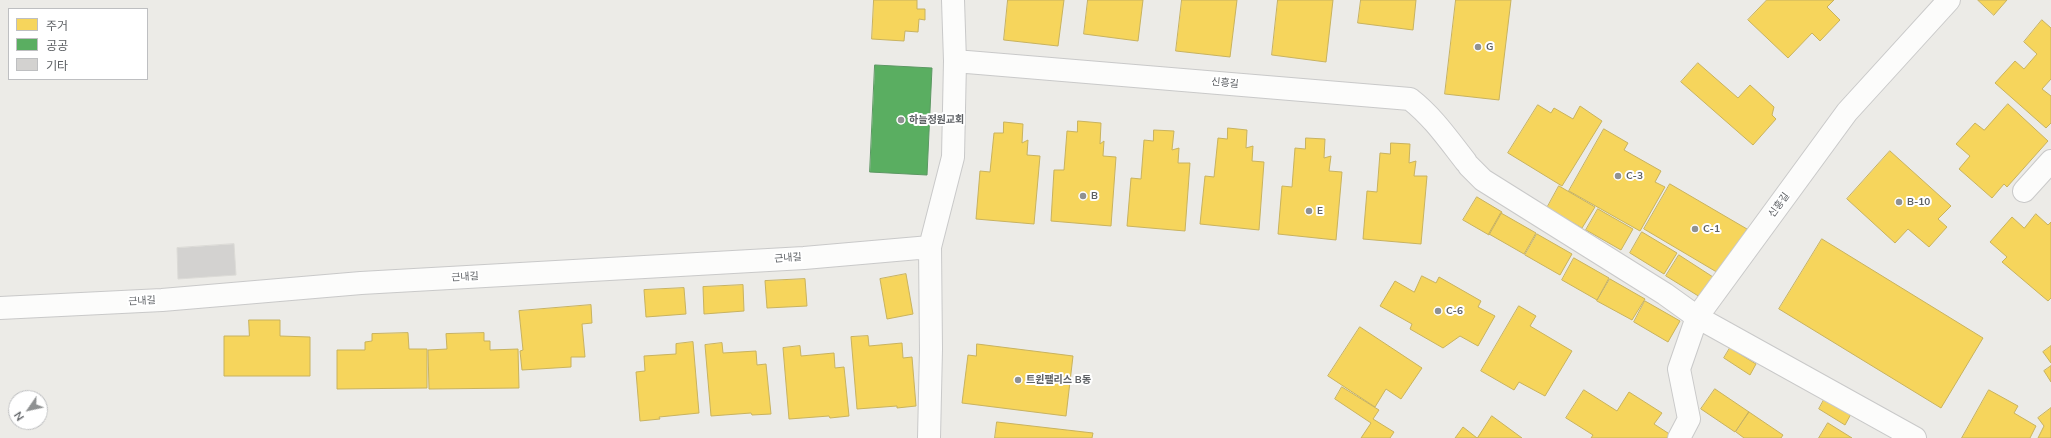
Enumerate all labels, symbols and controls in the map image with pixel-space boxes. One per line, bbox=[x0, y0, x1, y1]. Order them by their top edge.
legend bbox=[8, 8, 148, 80]
text: 주거 bbox=[46, 18, 68, 33]
text: 공공 bbox=[46, 38, 68, 53]
place label: G bbox=[1486, 41, 1493, 53]
marker: G bbox=[1473, 42, 1483, 52]
text: 기타 bbox=[46, 58, 68, 73]
street label: 신흥길 bbox=[1211, 76, 1239, 90]
place label: 하늘정원교회 bbox=[909, 114, 964, 126]
marker: 하늘정원교회 bbox=[896, 115, 906, 125]
place label: C-3 bbox=[1626, 170, 1643, 182]
marker: C-3 bbox=[1613, 171, 1623, 181]
place label: B bbox=[1091, 190, 1098, 202]
street label: 신흥길 bbox=[1766, 190, 1792, 220]
marker: B bbox=[1078, 191, 1088, 201]
place label: B-10 bbox=[1907, 196, 1930, 208]
marker: B-10 bbox=[1894, 197, 1904, 207]
place label: E bbox=[1317, 205, 1323, 217]
marker: E bbox=[1304, 206, 1314, 216]
place label: C-1 bbox=[1703, 223, 1720, 235]
marker: C-1 bbox=[1690, 224, 1700, 234]
street label: 근내길 bbox=[774, 251, 802, 265]
street label: 근내길 bbox=[451, 270, 479, 284]
street label: 근내길 bbox=[128, 294, 156, 308]
place label: C-6 bbox=[1446, 305, 1463, 317]
marker: C-6 bbox=[1433, 306, 1443, 316]
place label: 트윈팰리스 B동 bbox=[1026, 374, 1091, 386]
marker: 트윈팰리스 B동 bbox=[1013, 375, 1023, 385]
north arrow bbox=[8, 390, 48, 430]
text: N bbox=[11, 409, 27, 424]

